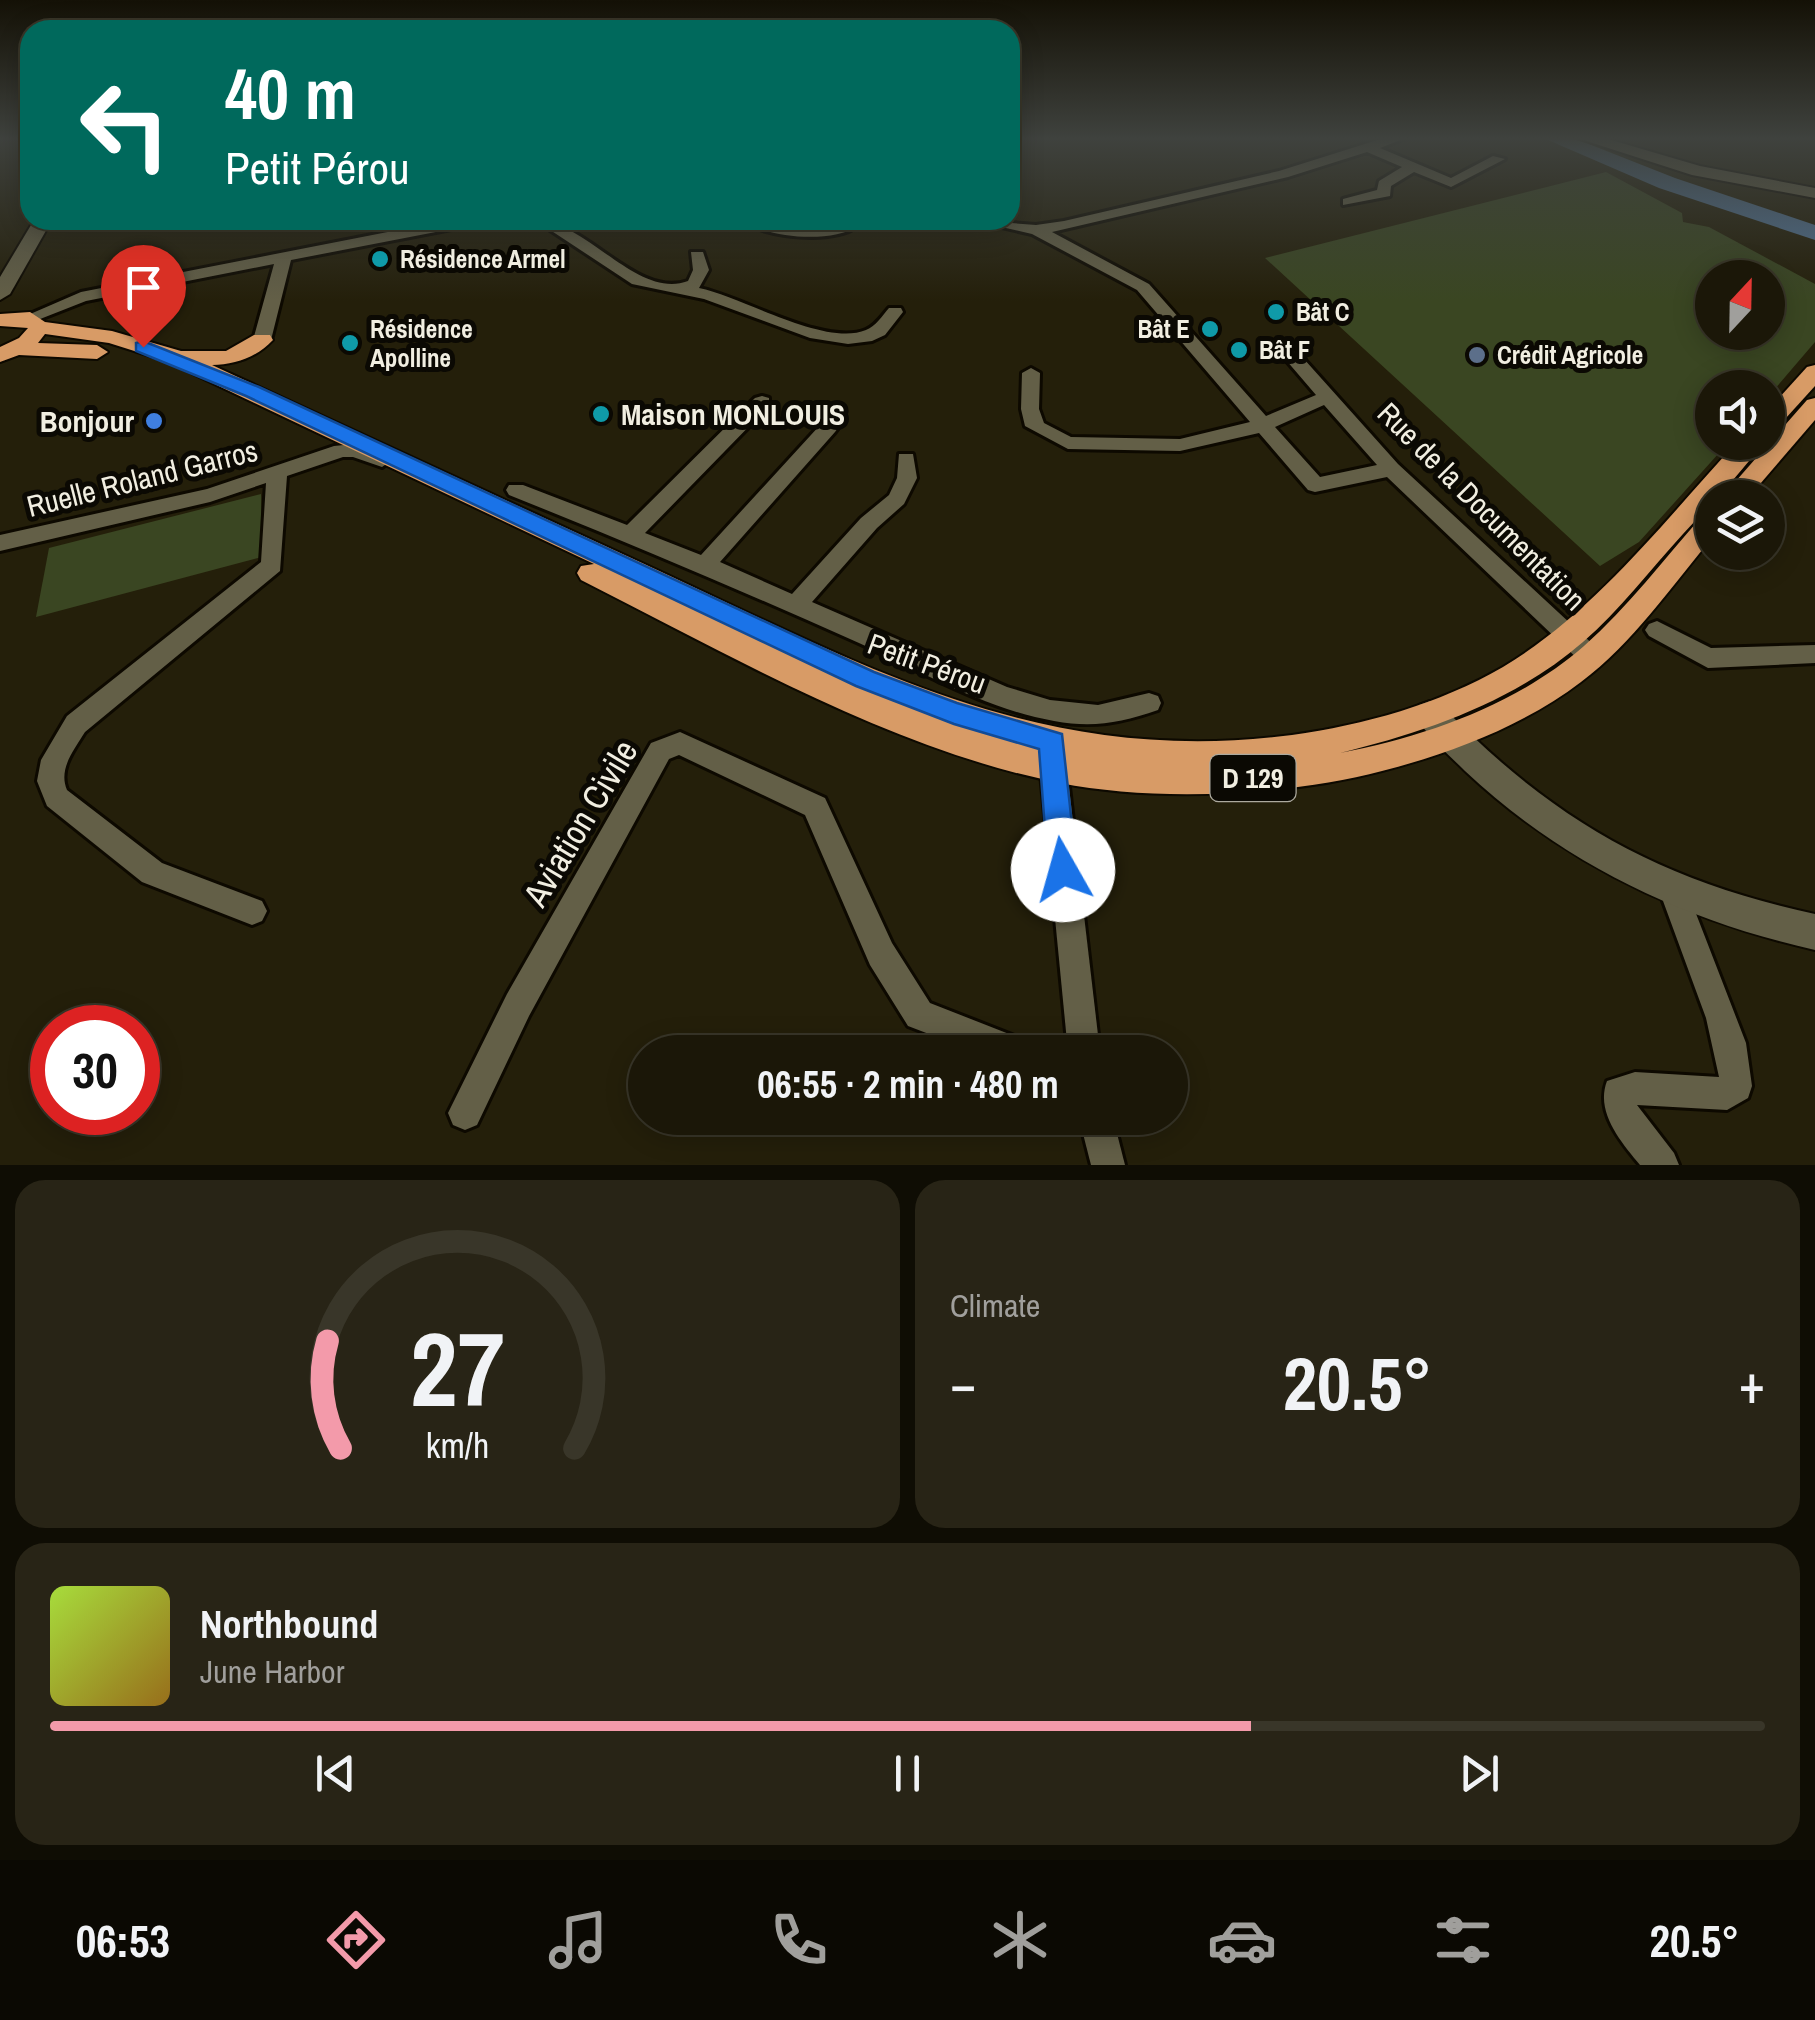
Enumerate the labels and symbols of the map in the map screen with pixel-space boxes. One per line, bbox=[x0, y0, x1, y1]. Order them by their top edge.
place label: Résidence Armel bbox=[400, 242, 566, 276]
pin bbox=[101, 245, 186, 348]
marker: Résidence Armel bbox=[369, 248, 391, 270]
north arrow bbox=[1695, 260, 1785, 350]
place label: Bât C bbox=[1296, 295, 1350, 329]
marker: Bât C bbox=[1265, 301, 1287, 323]
place label: Résidence Apolline bbox=[370, 312, 473, 375]
place label: Bât E bbox=[1138, 312, 1190, 346]
marker: Bât E bbox=[1199, 318, 1221, 340]
marker: Résidence Apolline bbox=[339, 332, 361, 354]
place label: Bât F bbox=[1259, 333, 1310, 367]
place label: Crédit Agricole bbox=[1497, 338, 1643, 372]
marker: Bât F bbox=[1228, 339, 1250, 361]
marker: Crédit Agricole bbox=[1466, 344, 1488, 366]
street label: Rue de la Documentation bbox=[1369, 393, 1595, 619]
place label: Maison MONLOUIS bbox=[621, 394, 845, 434]
place label: Bonjour bbox=[40, 401, 134, 441]
marker: Maison MONLOUIS bbox=[590, 403, 612, 425]
marker: Bonjour bbox=[143, 410, 165, 432]
street label: Ruelle Roland Garros bbox=[22, 430, 262, 526]
street label: Petit Pérou bbox=[862, 623, 992, 703]
street label: Aviation Civile bbox=[511, 731, 648, 916]
road number: D 129 bbox=[1210, 755, 1296, 801]
position arrow bbox=[1011, 818, 1115, 922]
speed limit sign: 30 bbox=[30, 1005, 160, 1135]

